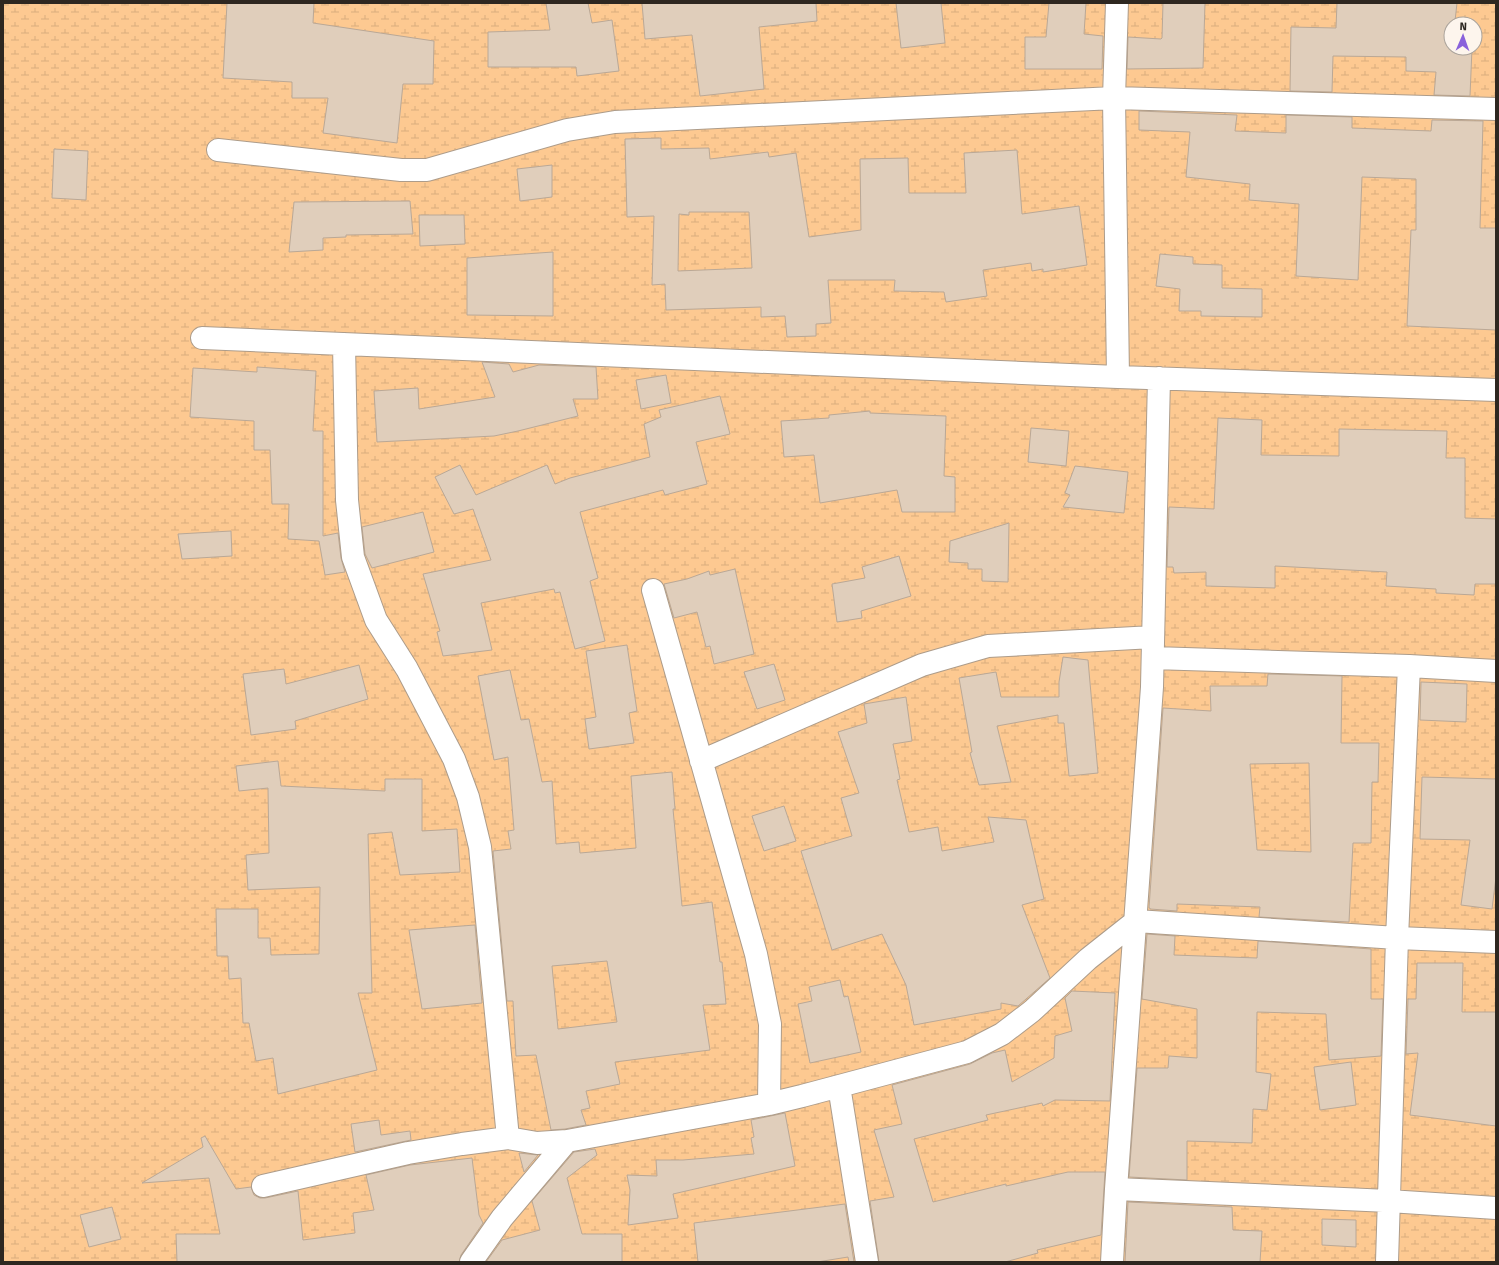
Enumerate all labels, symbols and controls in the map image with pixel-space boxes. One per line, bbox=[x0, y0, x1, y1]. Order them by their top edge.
north arrow bbox=[1443, 16, 1483, 56]
text: N bbox=[1459, 20, 1467, 33]

